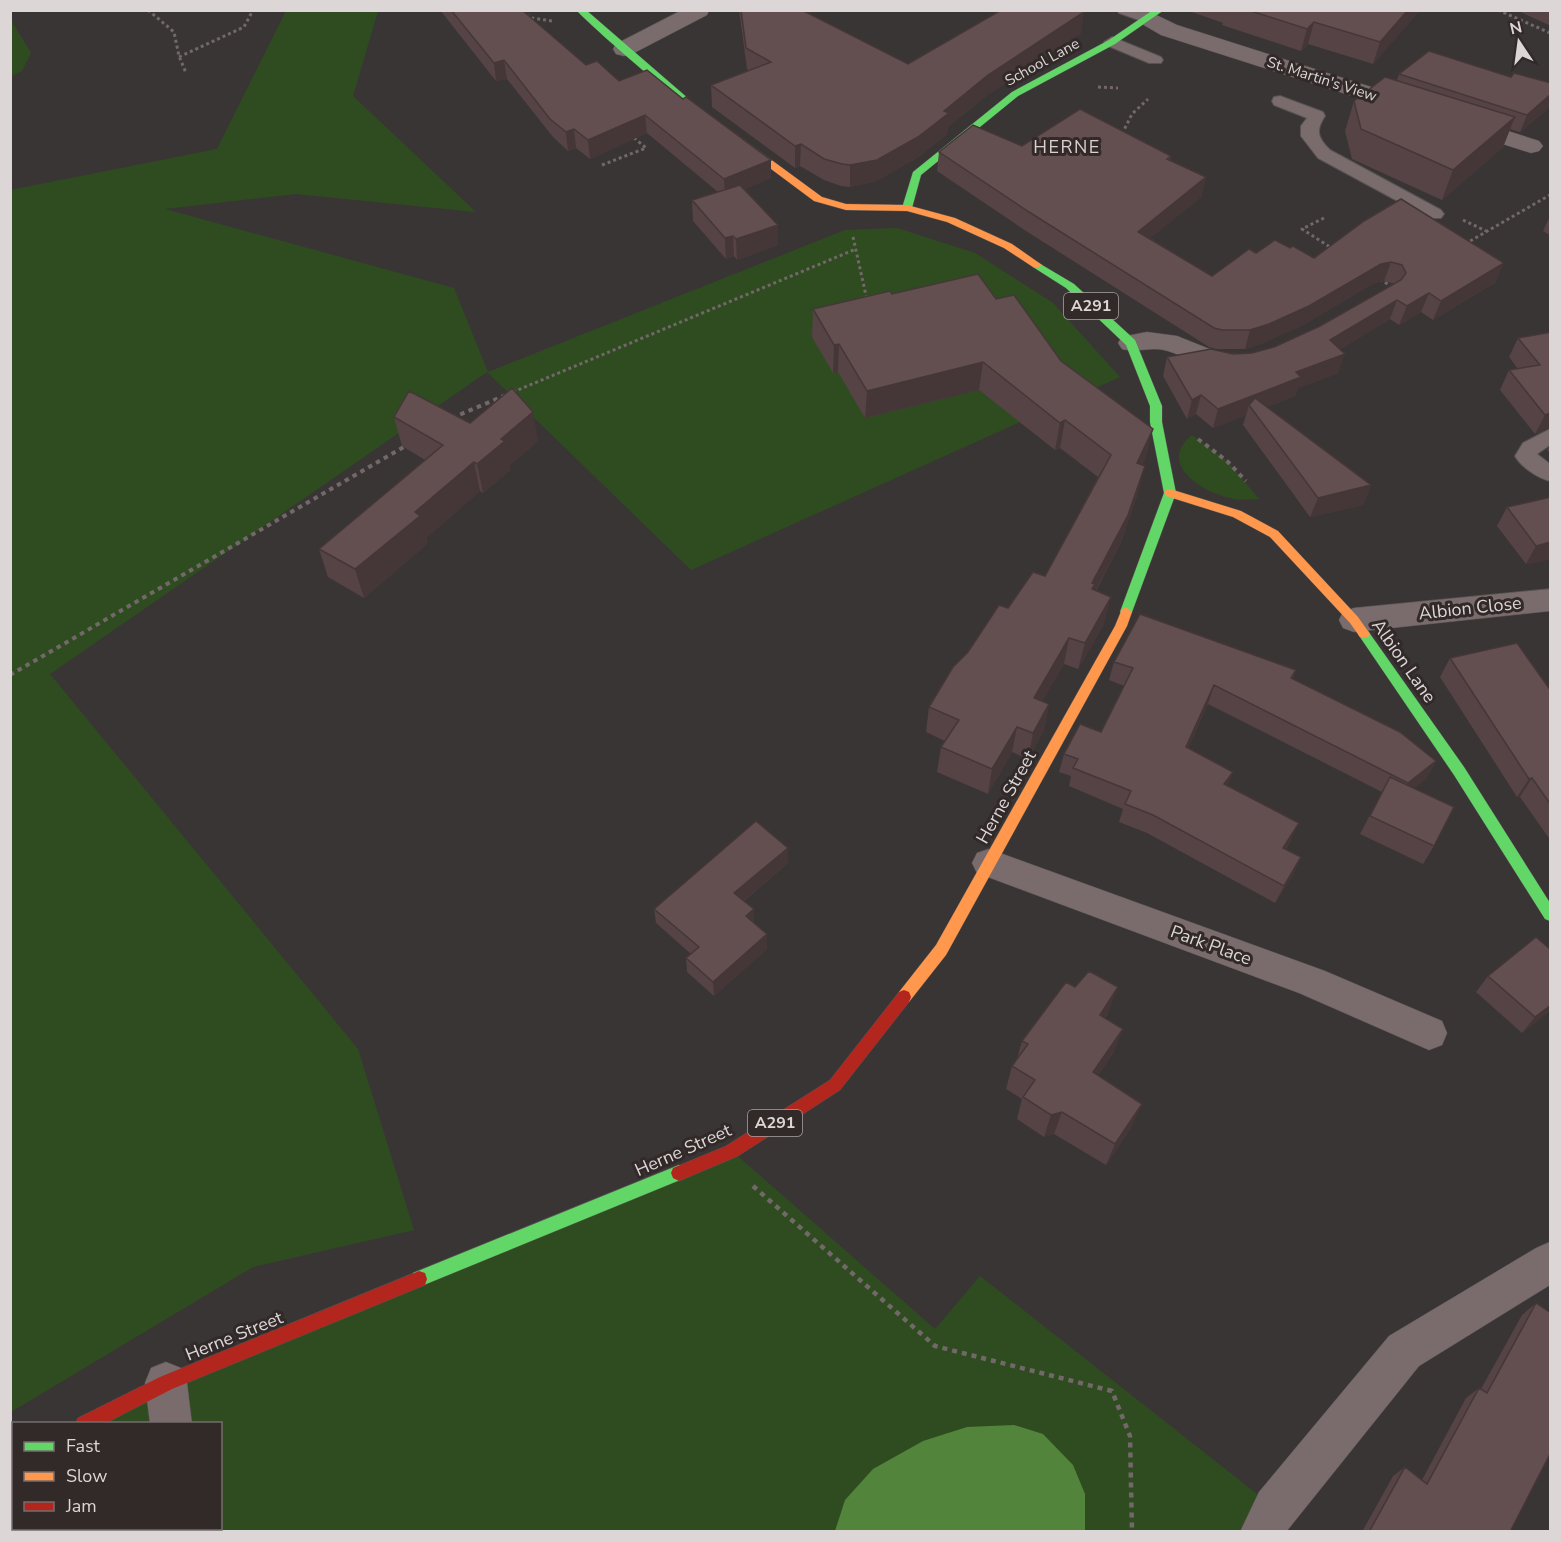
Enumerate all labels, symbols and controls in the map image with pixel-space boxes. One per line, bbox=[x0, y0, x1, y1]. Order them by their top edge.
north arrow bbox=[1489, 12, 1549, 72]
text: N bbox=[1508, 16, 1524, 40]
street label: School Lane bbox=[1001, 33, 1083, 91]
street label: St. Martin's View bbox=[1264, 52, 1380, 106]
district label: HERNE bbox=[1033, 135, 1101, 159]
road number: A291 bbox=[1064, 293, 1118, 319]
street label: Albion Close bbox=[1417, 591, 1523, 625]
street label: Albion Lane bbox=[1366, 614, 1442, 708]
street label: Herne Street bbox=[970, 745, 1042, 848]
street label: Park Place bbox=[1167, 919, 1255, 971]
road number: A291 bbox=[748, 1110, 802, 1136]
street label: Herne Street bbox=[631, 1118, 736, 1182]
street label: Herne Street bbox=[182, 1305, 287, 1366]
legend bbox=[12, 1422, 222, 1530]
text: Fast bbox=[66, 1434, 101, 1458]
text: Slow bbox=[66, 1464, 107, 1488]
text: Jam bbox=[65, 1494, 97, 1518]

